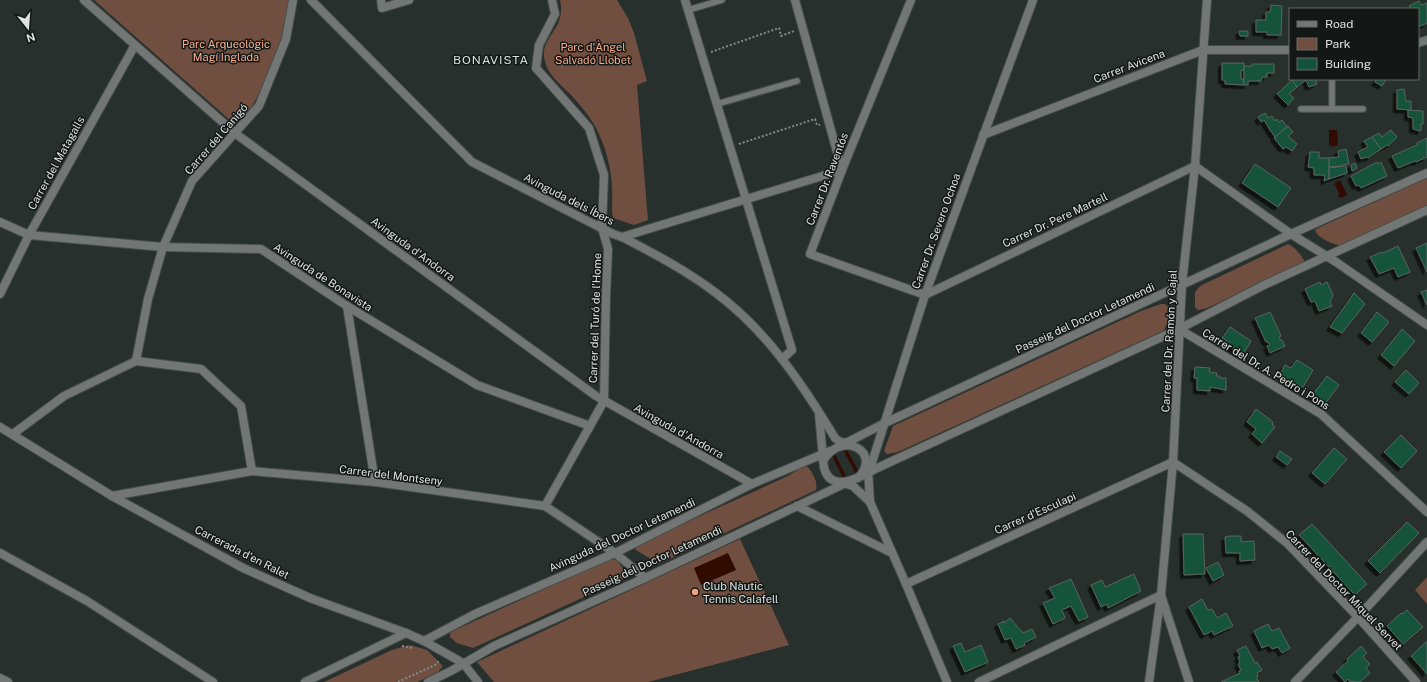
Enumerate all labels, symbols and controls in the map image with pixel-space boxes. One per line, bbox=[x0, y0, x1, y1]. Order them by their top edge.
north arrow bbox=[8, 8, 48, 48]
legend bbox=[1289, 8, 1419, 80]
text: Road bbox=[1325, 17, 1353, 31]
text: N bbox=[25, 31, 37, 45]
text: Park bbox=[1325, 37, 1351, 51]
park label: Parc Arqueològic Magí Inglada bbox=[182, 38, 270, 63]
park label: Parc d'Àngel Salvadó Llobet bbox=[555, 40, 631, 66]
street label: Carrer Avicena bbox=[1092, 47, 1166, 85]
district label: BONAVISTA bbox=[453, 53, 529, 67]
text: Building bbox=[1325, 57, 1371, 71]
street label: Carrer del Canigó bbox=[182, 101, 250, 177]
street label: Carrer del Matagalls bbox=[25, 114, 87, 212]
street label: Carrer Dr. Raventós bbox=[804, 131, 850, 227]
street label: Avinguda dels Íbers bbox=[522, 170, 617, 227]
street label: Carrer Dr. Severo Ochoa bbox=[909, 172, 963, 290]
street label: Carrer Dr. Pere Martell bbox=[1001, 190, 1109, 250]
street label: Avinguda d'Andorra bbox=[369, 215, 457, 283]
street label: Avinguda de Bonavista bbox=[271, 241, 375, 313]
street label: Carrer del Turó de l'Home bbox=[587, 253, 603, 383]
street label: Carrer del Dr. Ramón y Cajal bbox=[1159, 269, 1179, 413]
street label: Passeig del Doctor Letamendi bbox=[1014, 280, 1156, 356]
street label: Carrer del Dr. A. Pedro i Pons bbox=[1200, 326, 1332, 412]
street label: Avinguda d'Andorra bbox=[632, 401, 726, 461]
street label: Carrer del Montseny bbox=[339, 463, 443, 487]
street label: Carrer d'Esculapi bbox=[992, 490, 1078, 536]
street label: Avinguda del Doctor Letamendi bbox=[547, 496, 697, 574]
street label: Carrerada d'en Ralet bbox=[193, 523, 291, 581]
street label: Passeig del Doctor Letamendi bbox=[581, 523, 723, 599]
street label: Carrer del Doctor Miquel Servet bbox=[1283, 527, 1405, 653]
place label: Club Nàutic Tennis Calafell bbox=[703, 580, 778, 605]
marker: Club Nàutic Tennis Calafell bbox=[690, 587, 700, 597]

